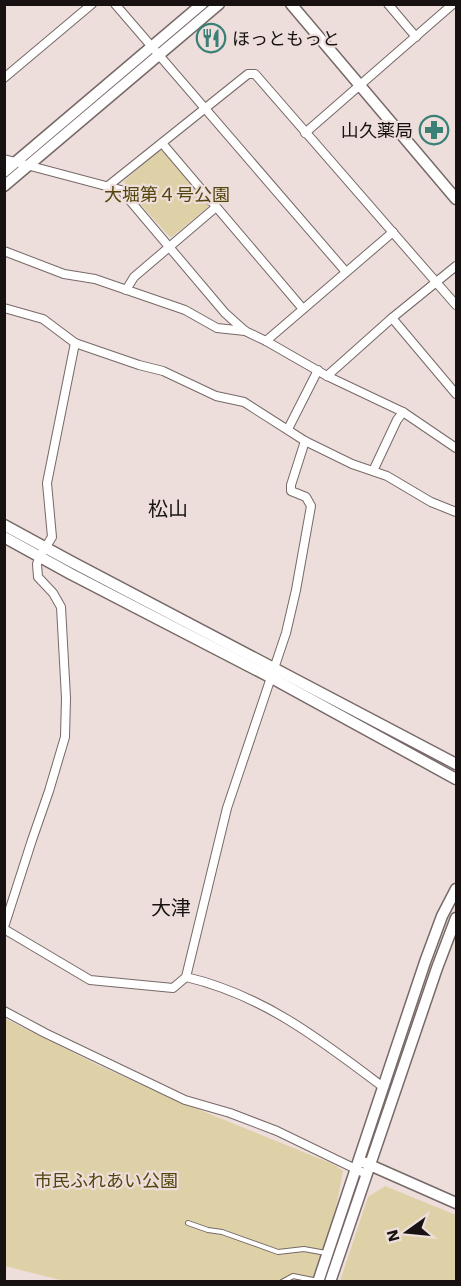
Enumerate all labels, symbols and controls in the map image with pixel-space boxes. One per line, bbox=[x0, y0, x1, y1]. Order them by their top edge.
restaurant icon: ほっともっと bbox=[195, 22, 227, 54]
place label: ほっともっと bbox=[232, 28, 340, 49]
pharmacy icon: 山久薬局 bbox=[418, 114, 450, 146]
place label: 山久薬局 bbox=[341, 120, 413, 141]
park label: 大堀第４号公園 bbox=[104, 184, 230, 205]
district label: 松山 bbox=[148, 497, 188, 521]
district label: 大津 bbox=[151, 896, 191, 920]
park label: 市民ふれあい公園 bbox=[34, 1170, 178, 1191]
north arrow bbox=[377, 1202, 437, 1262]
text: N bbox=[382, 1228, 404, 1244]

